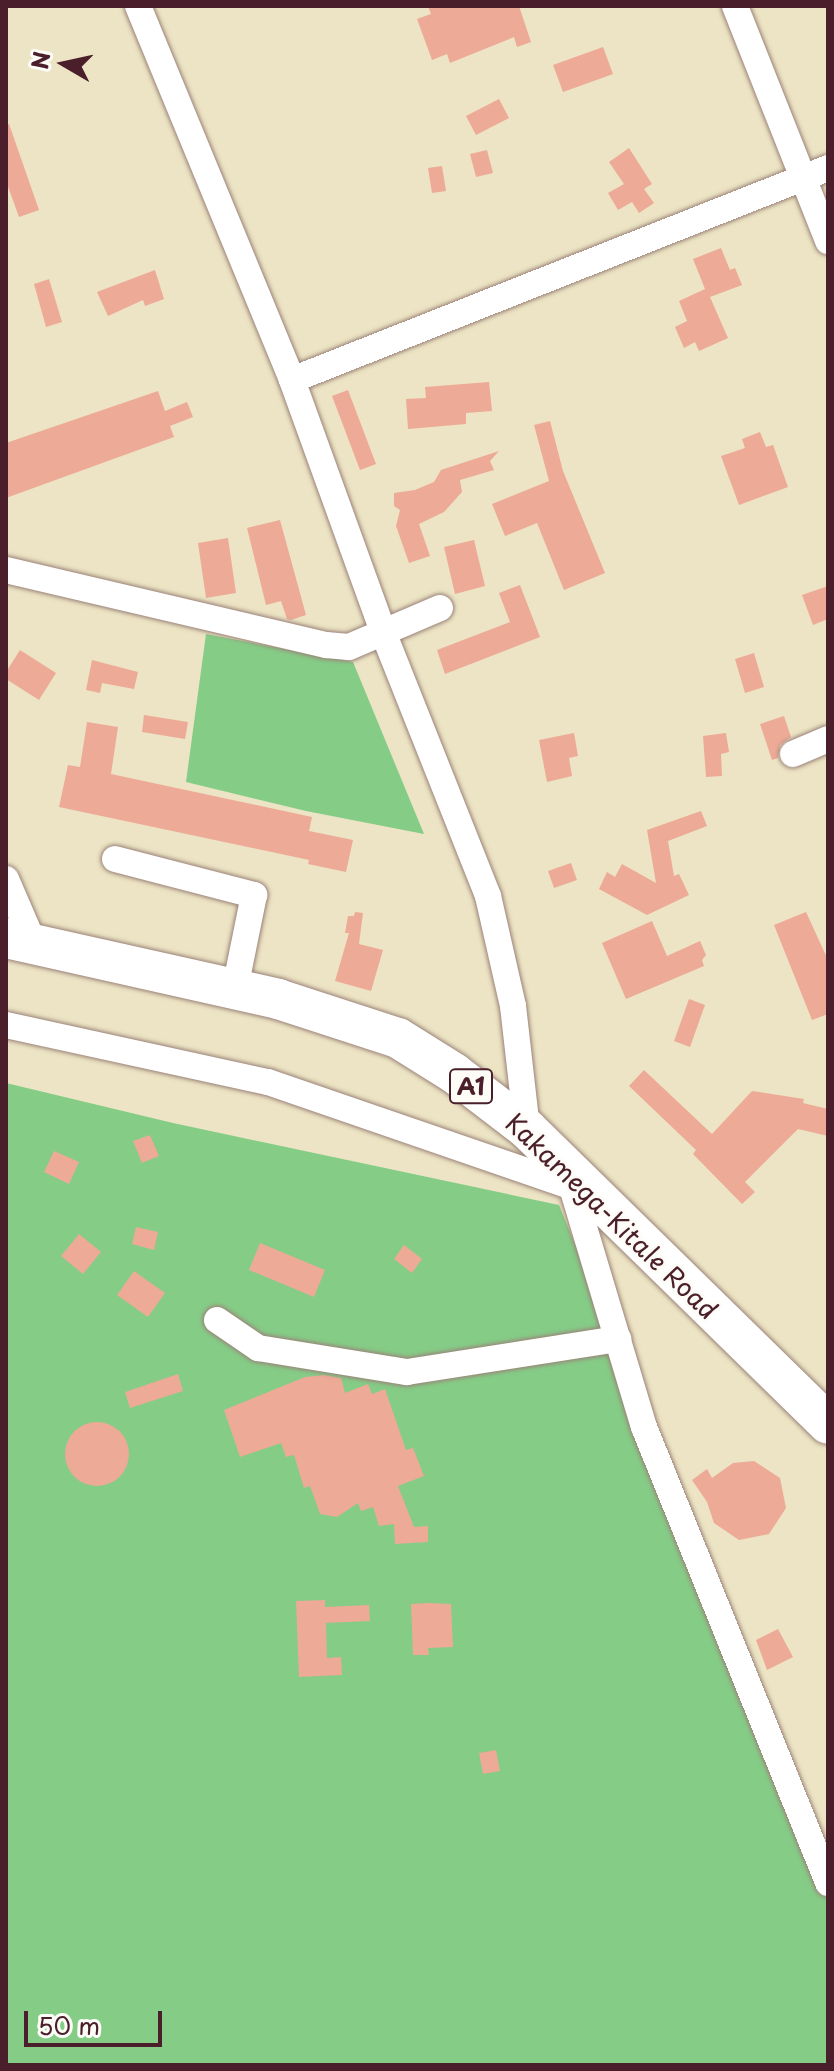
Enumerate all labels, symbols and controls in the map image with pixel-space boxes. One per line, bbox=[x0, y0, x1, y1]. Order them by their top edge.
north arrow bbox=[24, 24, 104, 104]
text: N bbox=[22, 49, 57, 71]
road number: A1 bbox=[447, 1066, 495, 1106]
street label: Kakamega-Kitale Road bbox=[499, 1106, 725, 1326]
scale bar bbox=[28, 1995, 166, 2045]
text: 50 m bbox=[38, 2007, 100, 2043]

